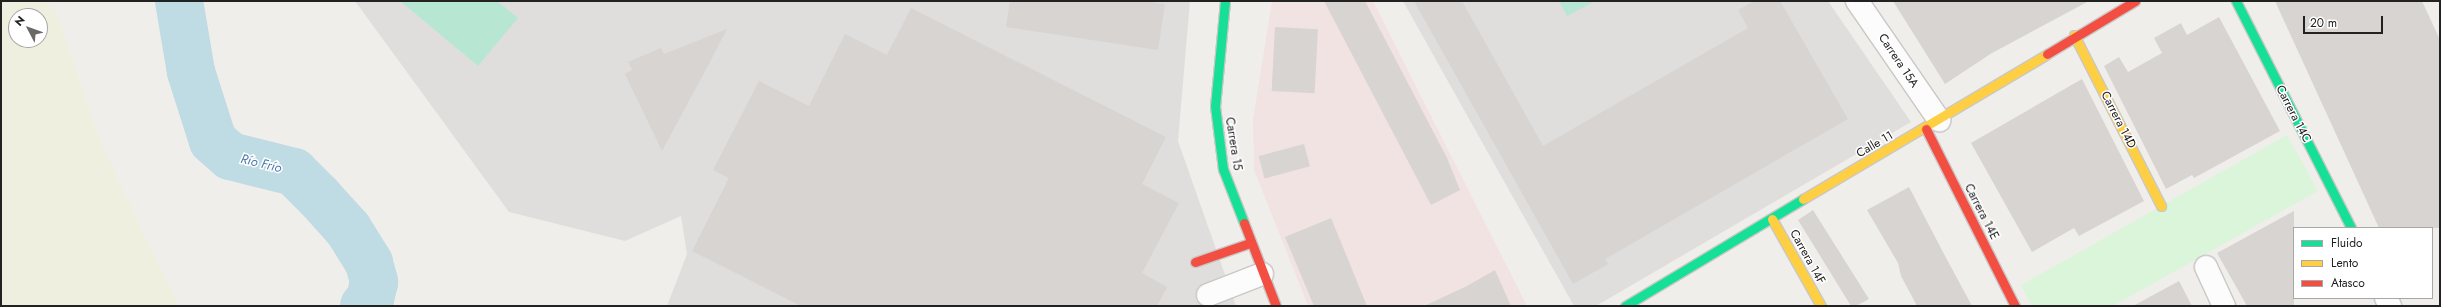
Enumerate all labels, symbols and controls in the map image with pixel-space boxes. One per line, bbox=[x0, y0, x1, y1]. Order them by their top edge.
north arrow bbox=[8, 8, 48, 48]
scale bar bbox=[2305, 8, 2385, 34]
text: N bbox=[11, 12, 29, 29]
text: 20 m bbox=[2310, 14, 2337, 32]
street label: Carrera 15A bbox=[1875, 31, 1921, 91]
street label: Carrera 14C bbox=[2272, 83, 2314, 145]
street label: Carrera 14D bbox=[2097, 89, 2139, 151]
street label: Carrera 15 bbox=[1222, 116, 1244, 172]
street label: Calle 11 bbox=[1854, 129, 1896, 161]
water label: Río Frío bbox=[239, 151, 283, 177]
street label: Carrera 14E bbox=[1961, 182, 2001, 242]
street label: Carrera 14F bbox=[1786, 227, 1828, 287]
legend bbox=[2293, 227, 2433, 299]
text: Fluido bbox=[2331, 234, 2363, 252]
text: Lento bbox=[2331, 254, 2358, 272]
text: Atasco bbox=[2331, 274, 2365, 292]

